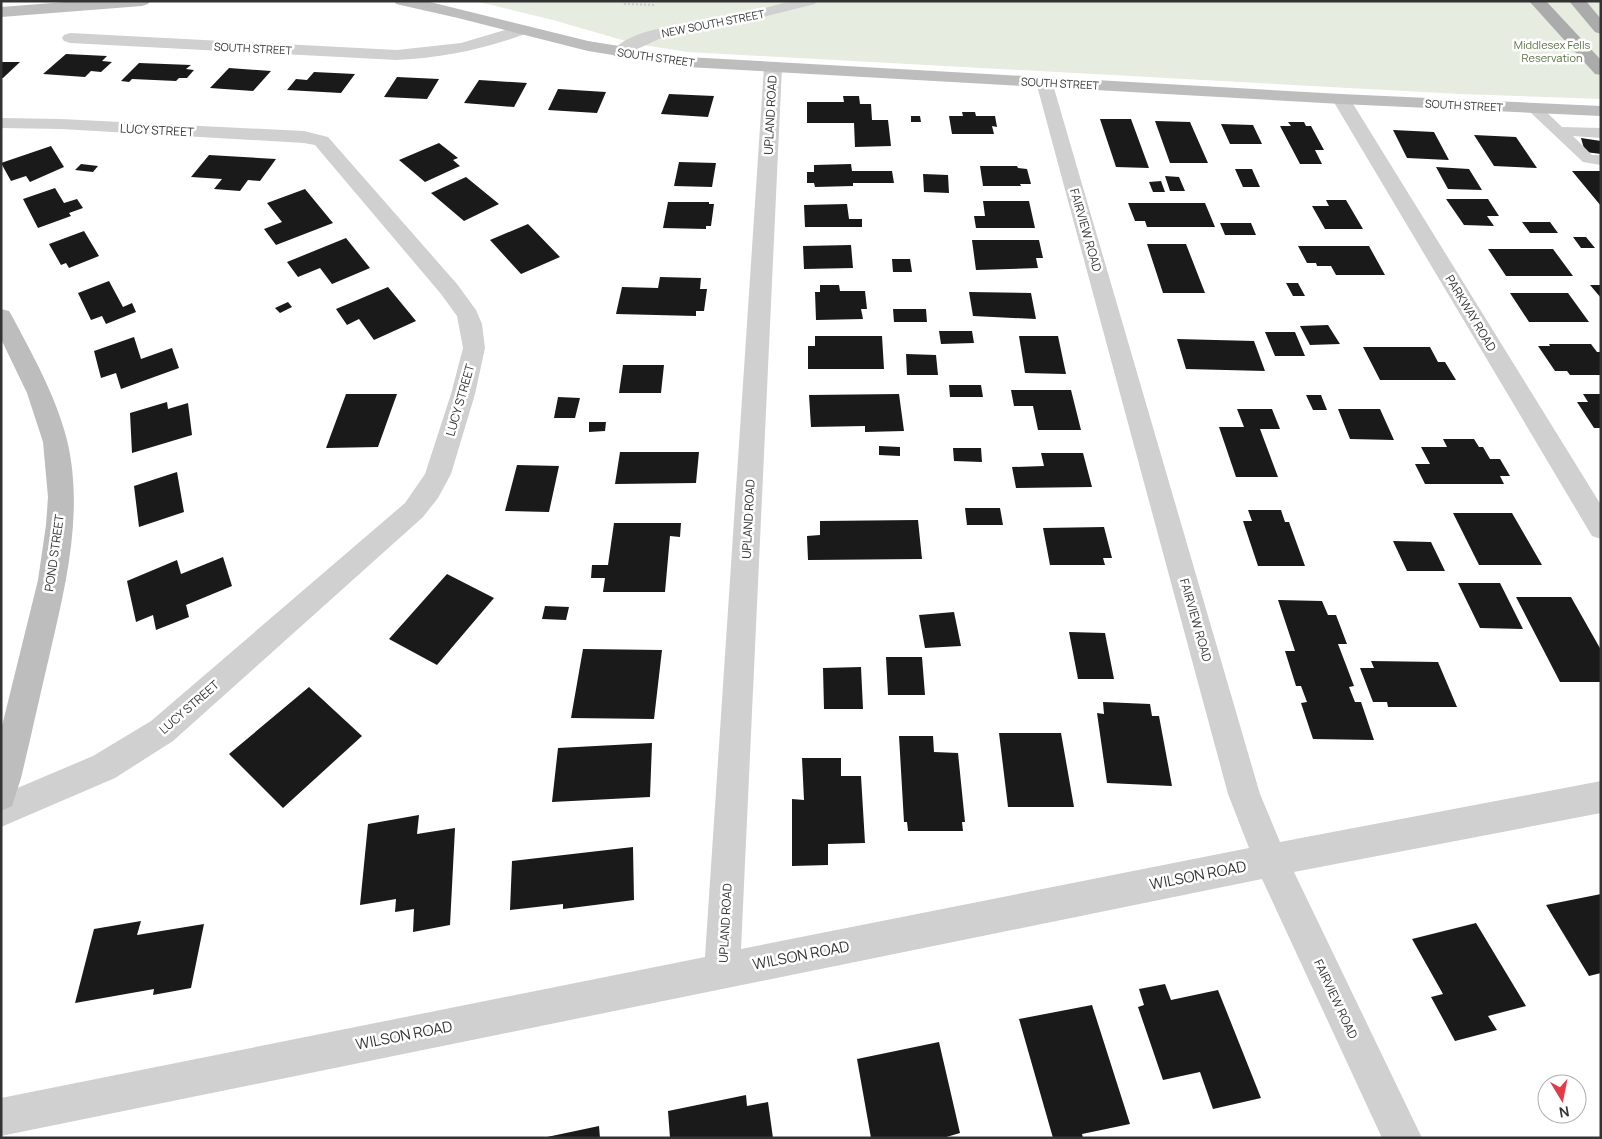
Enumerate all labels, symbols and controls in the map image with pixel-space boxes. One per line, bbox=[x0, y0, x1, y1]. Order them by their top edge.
street label: NEW SOUTH STREET bbox=[660, 6, 766, 40]
park label: Middlesex Fells Reservation bbox=[1514, 37, 1590, 65]
street label: SOUTH STREET bbox=[214, 38, 293, 58]
street label: SOUTH STREET bbox=[616, 44, 696, 70]
street label: SOUTH STREET bbox=[1021, 73, 1100, 93]
street label: UPLAND ROAD bbox=[759, 75, 781, 155]
street label: SOUTH STREET bbox=[1425, 95, 1504, 115]
street label: LUCY STREET bbox=[119, 120, 195, 140]
street label: FAIRVIEW ROAD bbox=[1066, 186, 1106, 274]
street label: PARKWAY ROAD bbox=[1441, 272, 1501, 354]
street label: LUCY STREET bbox=[442, 361, 479, 438]
street label: UPLAND ROAD bbox=[737, 479, 759, 559]
street label: POND STREET bbox=[40, 513, 68, 593]
street label: FAIRVIEW ROAD bbox=[1176, 576, 1216, 664]
street label: LUCY STREET bbox=[155, 676, 223, 738]
street label: WILSON ROAD bbox=[1148, 855, 1248, 895]
street label: UPLAND ROAD bbox=[714, 883, 736, 963]
street label: WILSON ROAD bbox=[751, 935, 851, 975]
street label: FAIRVIEW ROAD bbox=[1310, 956, 1362, 1042]
street label: WILSON ROAD bbox=[354, 1015, 454, 1055]
north arrow bbox=[1537, 1074, 1587, 1124]
text: N bbox=[1558, 1102, 1571, 1123]

